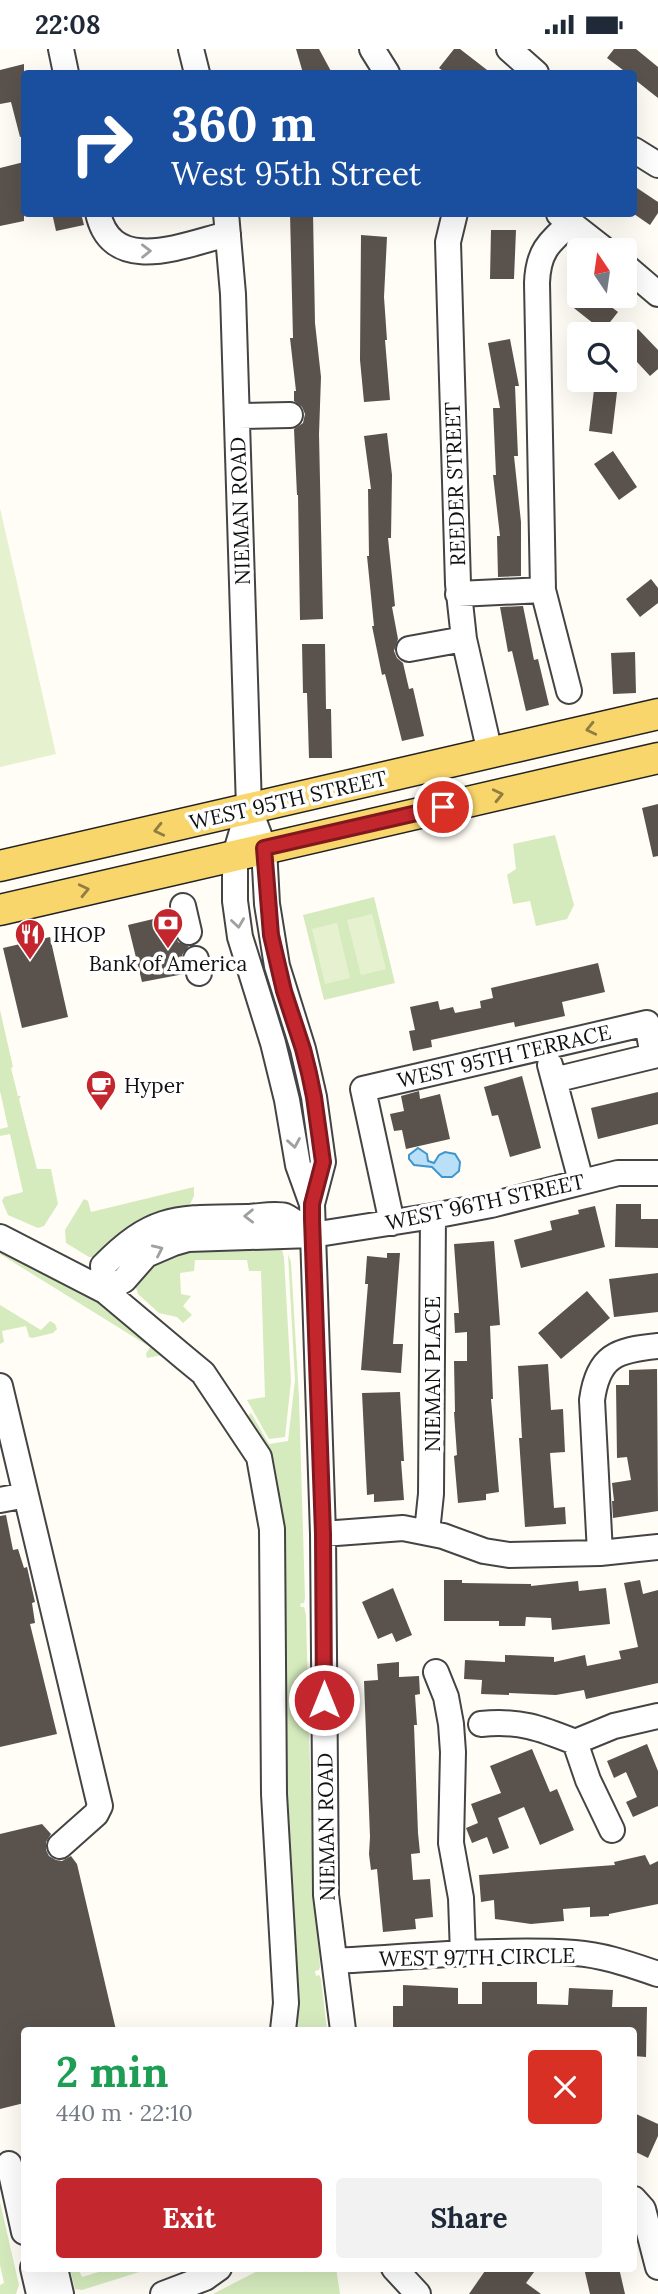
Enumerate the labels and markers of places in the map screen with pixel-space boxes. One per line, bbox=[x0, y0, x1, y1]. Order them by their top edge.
pin bbox=[413, 777, 473, 837]
bank icon: Bank of America bbox=[151, 906, 185, 950]
restaurant icon: IHOP bbox=[13, 917, 47, 961]
place label: IHOP bbox=[53, 921, 106, 948]
place label: Bank of America bbox=[89, 950, 247, 977]
cafe icon: Hyper bbox=[84, 1068, 118, 1112]
place label: Hyper bbox=[124, 1072, 184, 1099]

